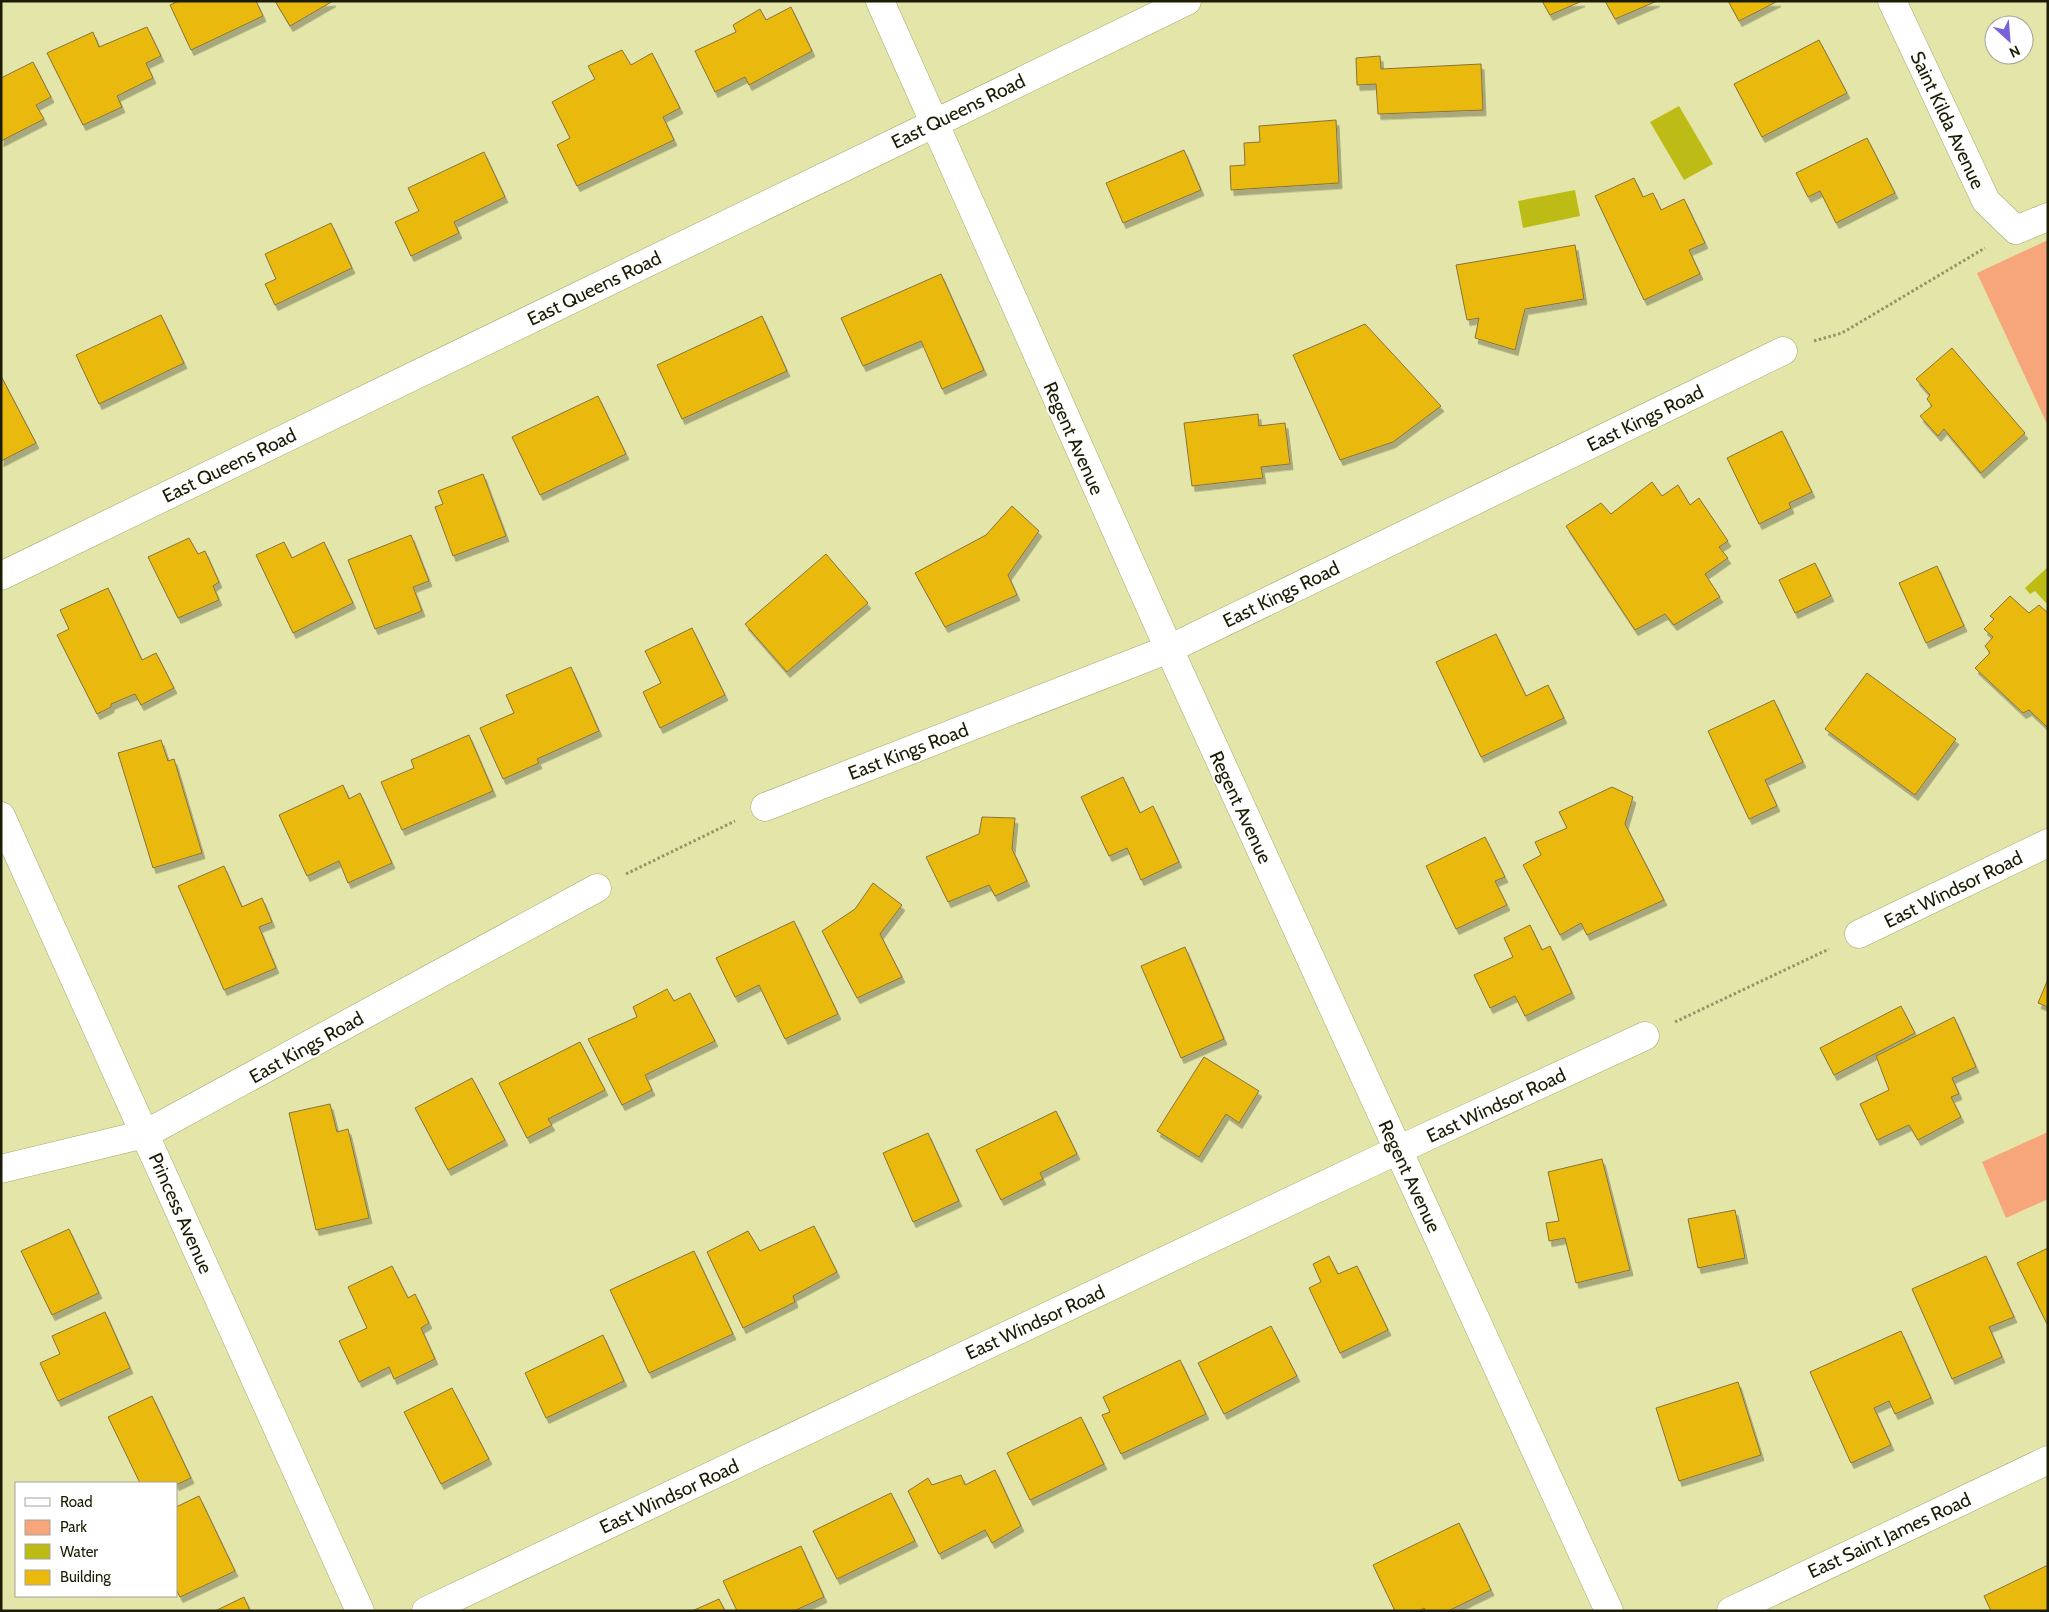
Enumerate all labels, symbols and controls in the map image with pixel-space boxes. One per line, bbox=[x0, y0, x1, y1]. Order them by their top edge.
north arrow bbox=[1984, 15, 2034, 65]
text: N bbox=[2006, 41, 2023, 62]
street label: Saint Kilda Avenue bbox=[1906, 48, 1990, 193]
street label: East Queens Road bbox=[888, 69, 1029, 154]
street label: East Queens Road bbox=[524, 246, 665, 331]
street label: Regent Avenue bbox=[1038, 378, 1109, 499]
street label: East Kings Road bbox=[1583, 380, 1707, 457]
street label: East Queens Road bbox=[159, 423, 300, 508]
street label: East Kings Road bbox=[1219, 556, 1343, 633]
street label: East Kings Road bbox=[845, 718, 972, 785]
street label: Regent Avenue bbox=[1204, 747, 1277, 867]
street label: East Windsor Road bbox=[1880, 846, 2026, 933]
street label: East Kings Road bbox=[245, 1007, 367, 1088]
street label: East Windsor Road bbox=[1423, 1063, 1570, 1148]
street label: Regent Avenue bbox=[1373, 1116, 1446, 1236]
street label: Princess Avenue bbox=[144, 1149, 218, 1277]
street label: East Windsor Road bbox=[962, 1280, 1109, 1365]
street label: East Windsor Road bbox=[596, 1454, 743, 1539]
legend bbox=[15, 1482, 178, 1597]
street label: East Saint James Road bbox=[1804, 1488, 1974, 1583]
text: Road bbox=[60, 1493, 93, 1511]
text: Park bbox=[60, 1518, 87, 1536]
text: Water bbox=[60, 1543, 98, 1561]
text: Building bbox=[60, 1568, 111, 1586]

